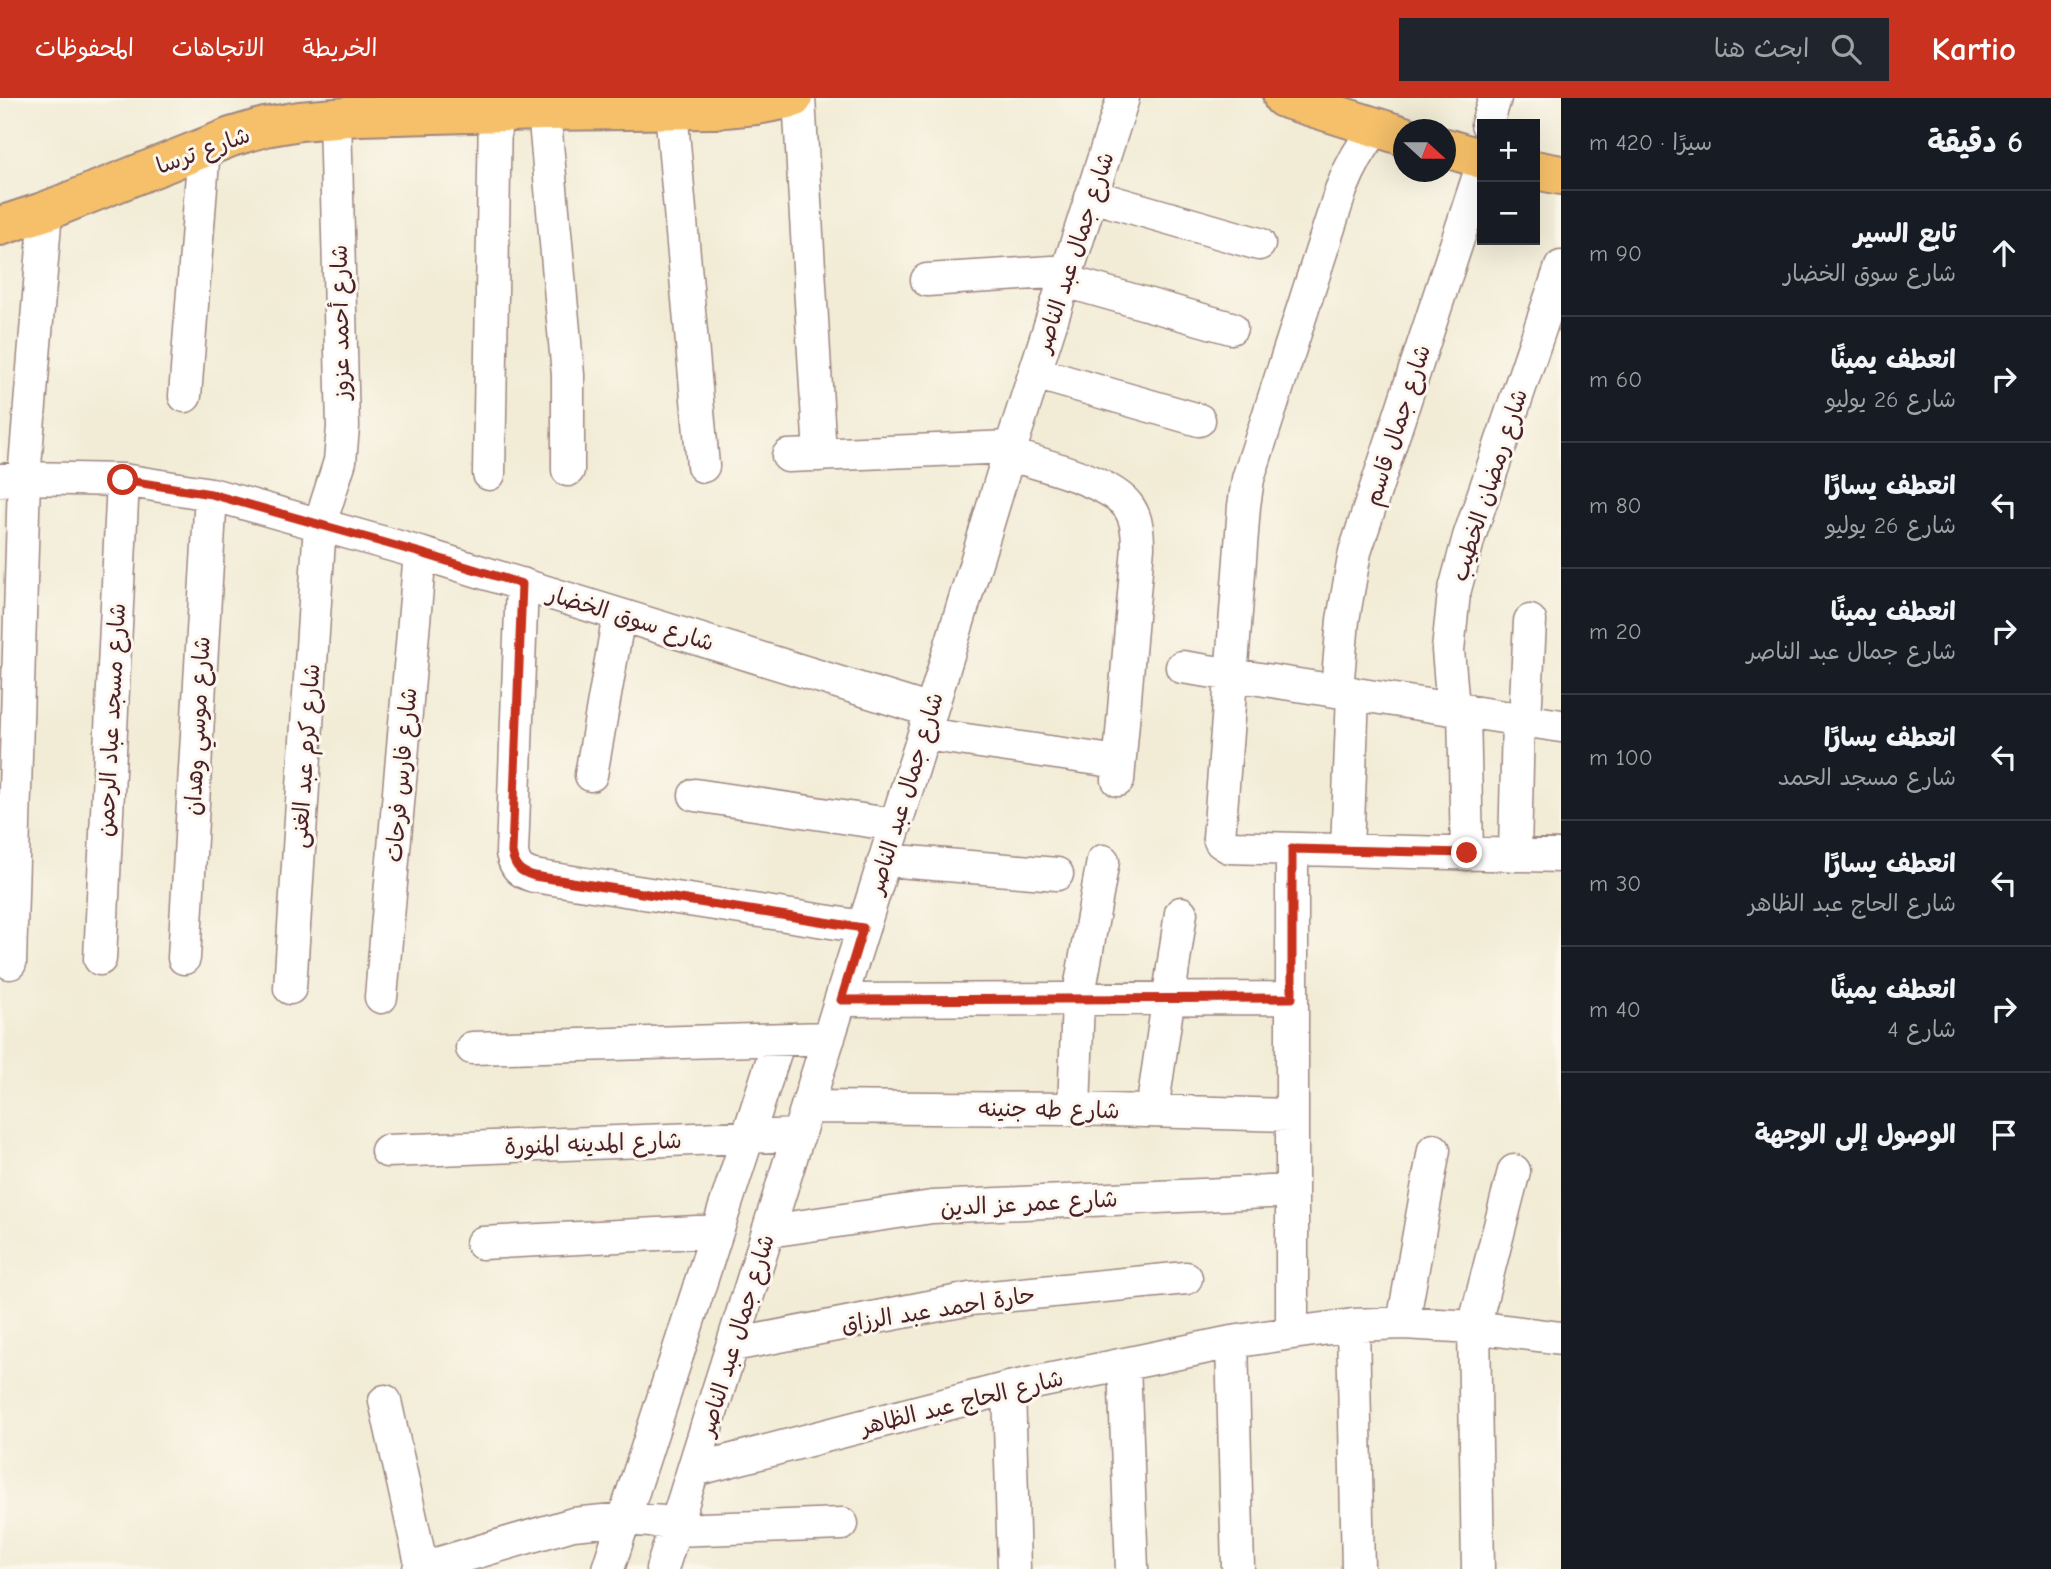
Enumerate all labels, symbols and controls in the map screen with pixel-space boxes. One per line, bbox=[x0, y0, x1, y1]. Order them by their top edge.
search box bbox=[1399, 18, 1889, 81]
icon: search bbox=[1827, 30, 1865, 68]
text: Kartio bbox=[1931, 30, 2016, 68]
text: المحفوظات bbox=[35, 34, 134, 62]
text: الاتجاهات bbox=[172, 34, 265, 62]
text: الخريطة bbox=[303, 34, 377, 62]
text: ابحث هنا bbox=[1714, 34, 1809, 64]
north arrow bbox=[1393, 119, 1456, 182]
map controls bbox=[1477, 119, 1540, 245]
button: + bbox=[1477, 119, 1540, 182]
street label: شارع ترسا bbox=[153, 121, 254, 182]
text: 6 دقيقة bbox=[1927, 125, 2023, 160]
text: سيرًا · 420 m bbox=[1589, 129, 1712, 156]
street label: شارع جمال عبد الناصر bbox=[1029, 148, 1122, 358]
button: − bbox=[1477, 182, 1540, 245]
text: تابع السير bbox=[1854, 219, 1956, 249]
icon: ahead bbox=[1985, 234, 2023, 272]
text: 90 m bbox=[1589, 240, 1642, 267]
street label: شارع أحمد عزوز bbox=[325, 244, 357, 402]
text: شارع سوق الخضار bbox=[1784, 260, 1956, 287]
street label: شارع جمال قاسم bbox=[1359, 341, 1440, 510]
text: انعطف يمينًا bbox=[1831, 345, 1956, 375]
icon: right bbox=[1985, 360, 2023, 398]
text: 60 m bbox=[1589, 366, 1642, 393]
street label: شارع رمضان الخطيب bbox=[1446, 386, 1535, 585]
text: شارع 26 يوليو bbox=[1825, 386, 1956, 413]
route start bbox=[107, 464, 138, 495]
text: انعطف يسارًا bbox=[1824, 471, 1956, 501]
icon: left bbox=[1985, 486, 2023, 524]
text: 80 m bbox=[1589, 492, 1642, 519]
text: شارع 26 يوليو bbox=[1825, 512, 1956, 539]
street label: شارع سوق الخضار bbox=[542, 580, 717, 659]
text: انعطف يمينًا bbox=[1831, 597, 1956, 627]
street label: شارع مسجد عباد الرحمن bbox=[92, 602, 133, 838]
icon: right bbox=[1985, 612, 2023, 650]
text: 20 m bbox=[1589, 618, 1642, 645]
street label: شارع موسي وهدان bbox=[179, 636, 223, 817]
text: شارع جمال عبد الناصر bbox=[1747, 638, 1956, 665]
street label: شارع كرم عبد الغنى bbox=[286, 663, 329, 849]
street label: شارع فارس فرحات bbox=[380, 686, 425, 864]
street label: شارع جمال عبد الناصر bbox=[861, 689, 951, 900]
text: انعطف يسارًا bbox=[1824, 723, 1956, 753]
icon: left bbox=[1985, 738, 2023, 776]
text: 100 m bbox=[1589, 744, 1653, 771]
text: شارع مسجد الحمد bbox=[1778, 764, 1956, 791]
route end bbox=[1451, 837, 1482, 868]
text: انعطف يسارًا bbox=[1824, 849, 1956, 879]
icon: left bbox=[1985, 864, 2023, 902]
text: 30 m bbox=[1589, 870, 1641, 897]
text: شارع الحاج عبد الظاهر bbox=[1748, 890, 1956, 917]
text: انعطف يمينًا bbox=[1831, 975, 1956, 1005]
icon: right bbox=[1985, 990, 2023, 1028]
text: 40 m bbox=[1589, 996, 1641, 1023]
text: شارع 4 bbox=[1887, 1016, 1956, 1043]
street label: شارع طه جنينه bbox=[978, 1095, 1120, 1126]
icon: arrive bbox=[1985, 1116, 2023, 1154]
text: الوصول إلى الوجهة bbox=[1755, 1120, 1956, 1150]
street label: شارع المدينه المنورة bbox=[504, 1127, 682, 1162]
street label: شارع عمر عز الدين bbox=[940, 1185, 1119, 1224]
street label: شارع جمال عبد الناصر bbox=[692, 1231, 782, 1442]
street label: حارة احمد عبد الرزاق bbox=[839, 1281, 1037, 1338]
street label: شارع الحاج عبد الظاهر bbox=[856, 1364, 1067, 1443]

